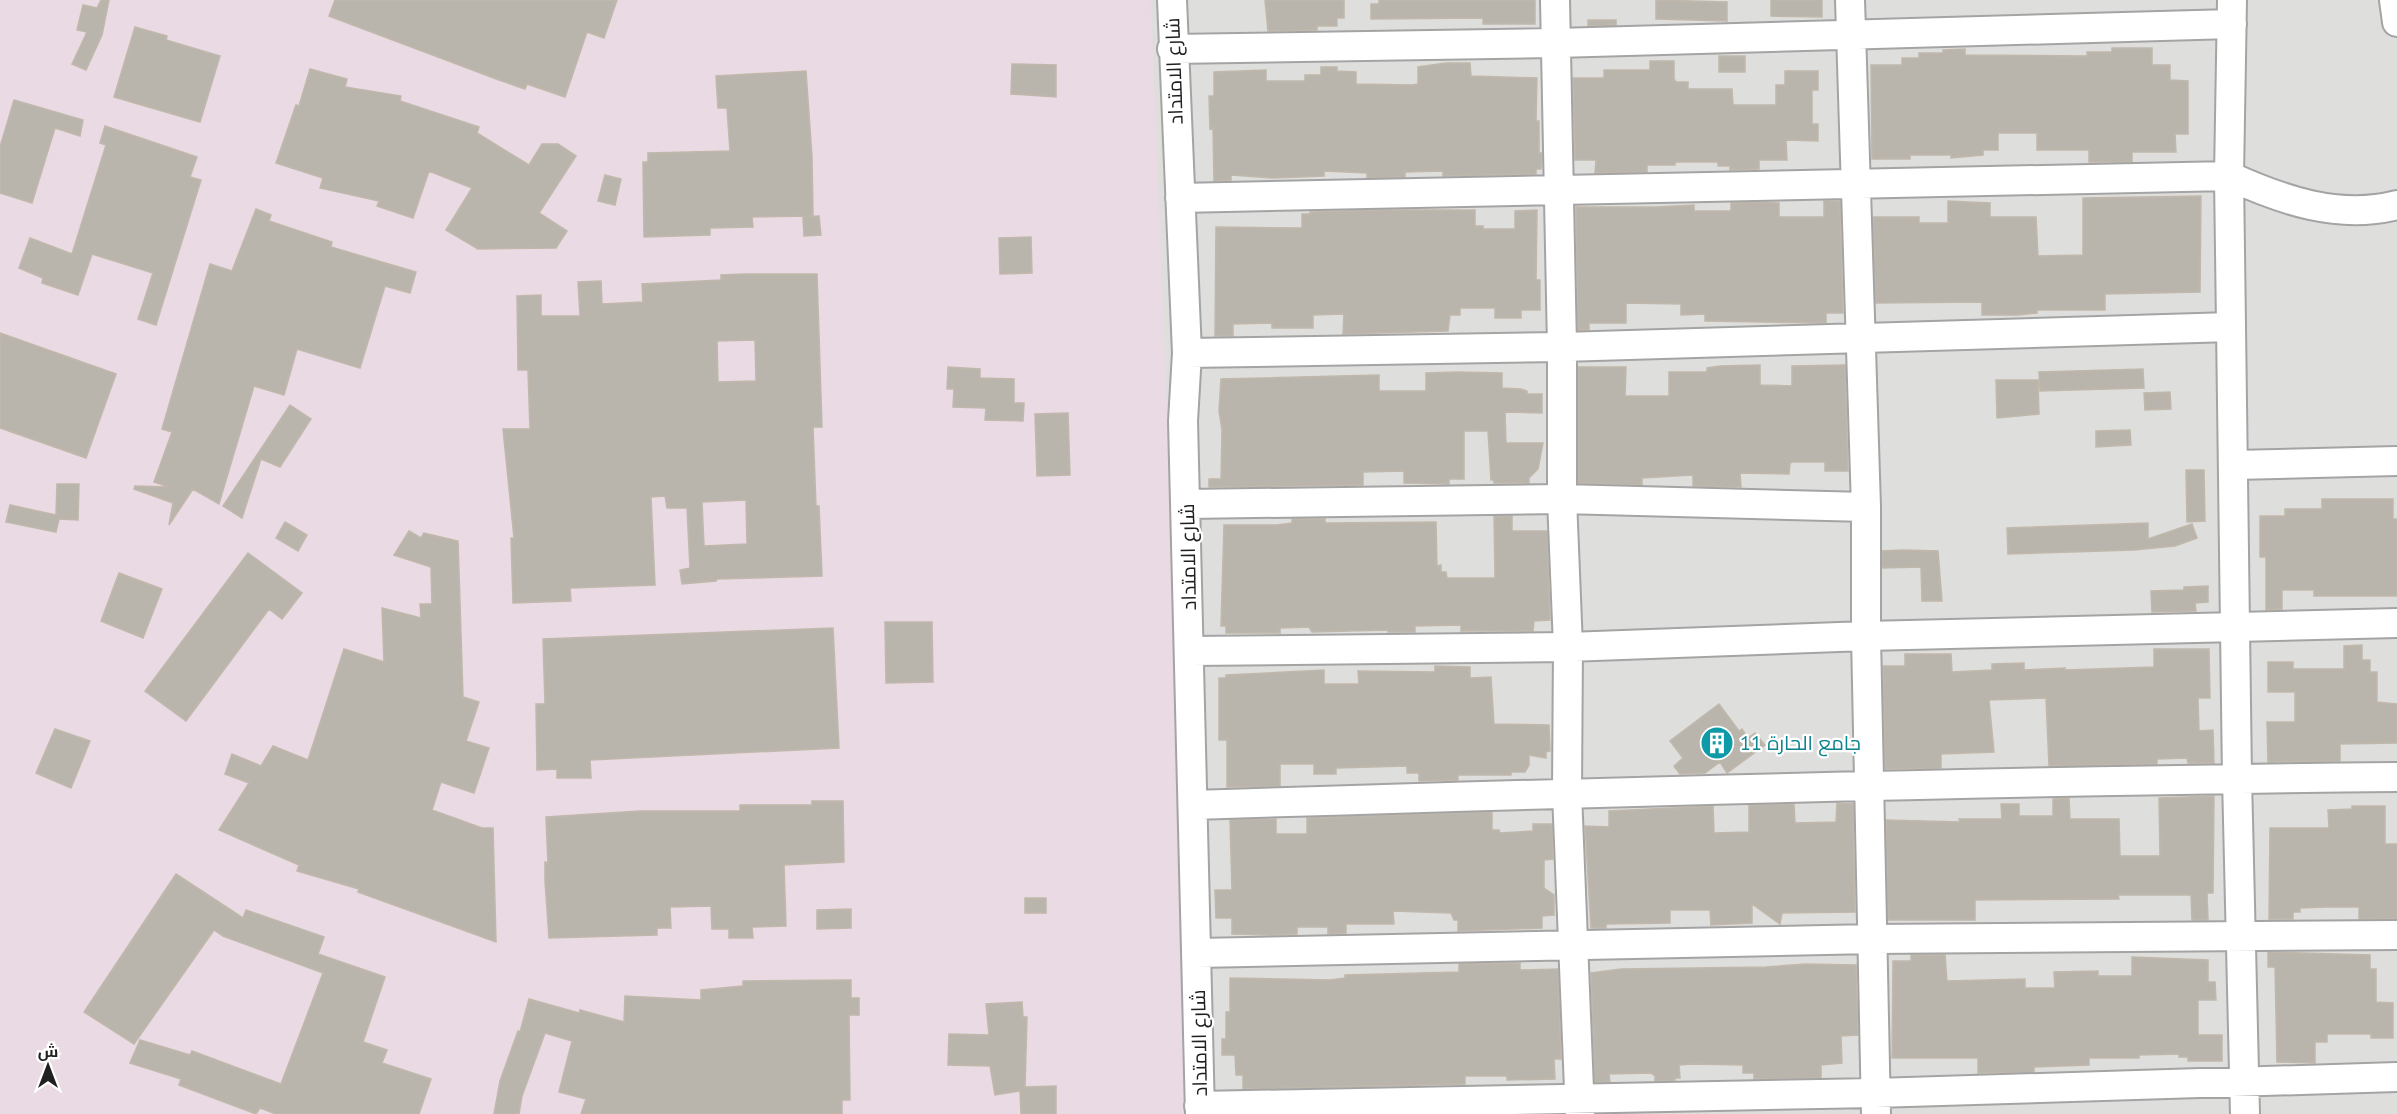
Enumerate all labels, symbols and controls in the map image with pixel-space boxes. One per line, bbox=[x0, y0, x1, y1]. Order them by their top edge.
street label: شارع الامتداد bbox=[1159, 17, 1190, 125]
street label: شارع الامتداد bbox=[1174, 503, 1203, 611]
building icon: جامع الحارة 11 bbox=[1699, 725, 1735, 761]
place label: جامع الحارة 11 bbox=[1740, 730, 1861, 757]
street label: شارع الامتداد bbox=[1185, 989, 1214, 1097]
north arrow bbox=[18, 1036, 78, 1096]
text: ش bbox=[38, 1041, 58, 1061]

